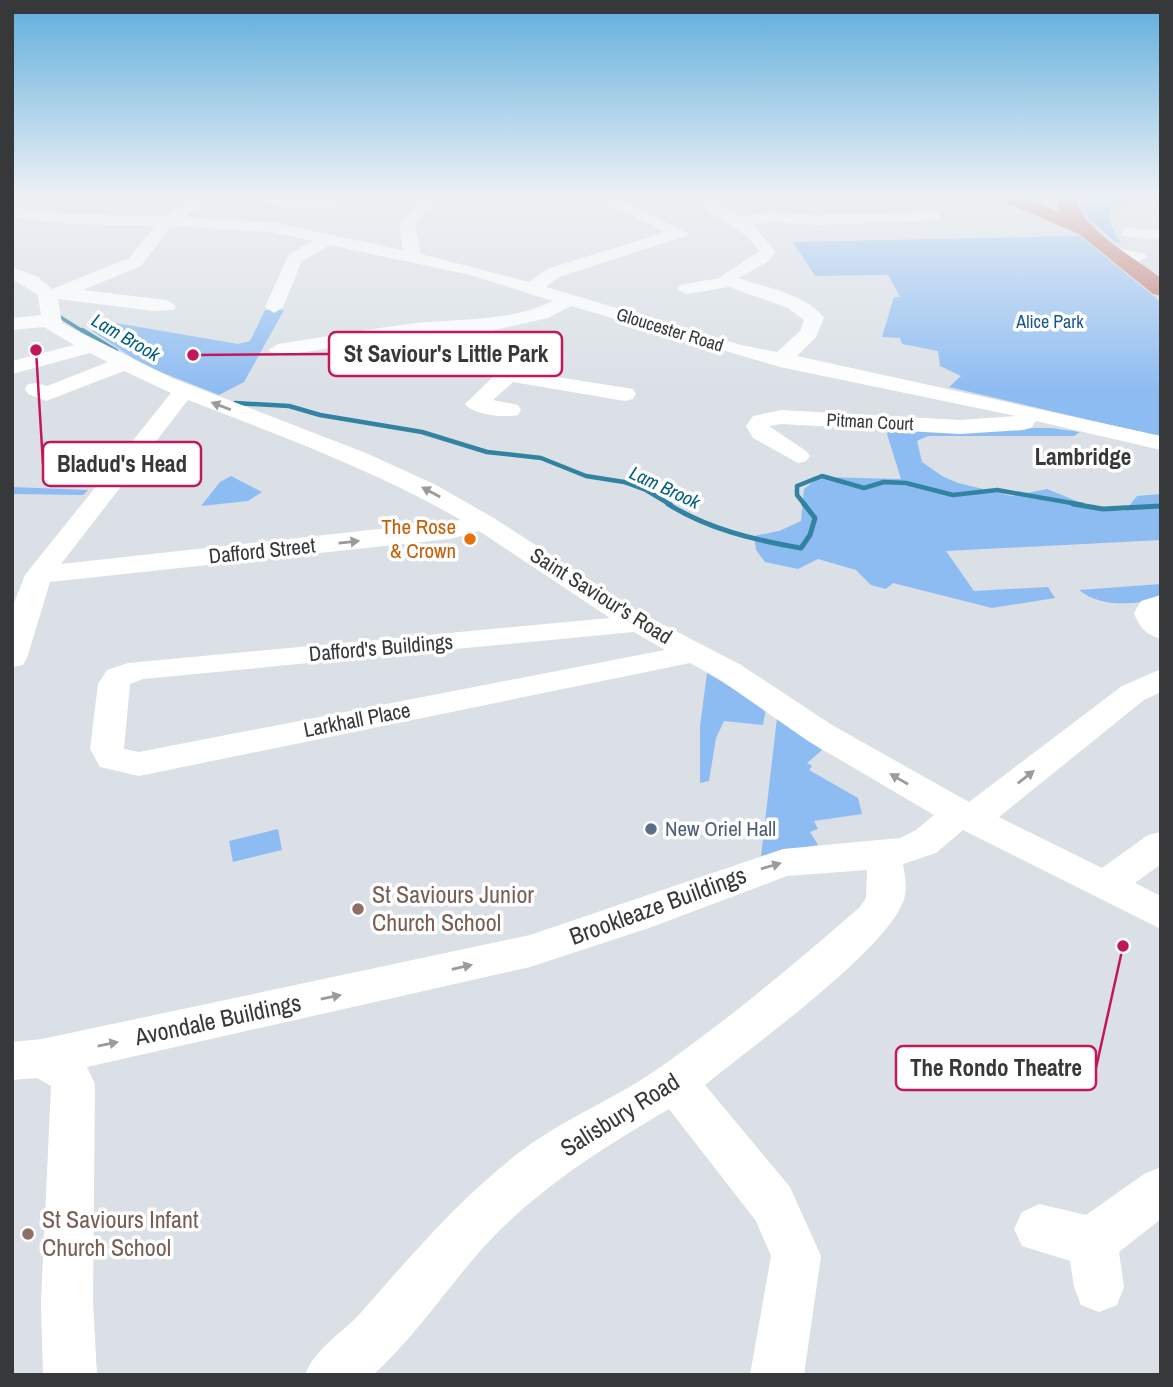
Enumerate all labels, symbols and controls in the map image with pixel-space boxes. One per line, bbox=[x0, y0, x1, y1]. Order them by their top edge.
street label: Gloucester Road bbox=[614, 301, 727, 358]
water label: Lam Brook bbox=[87, 307, 166, 368]
park label: Alice Park bbox=[1015, 309, 1084, 334]
callout: St Saviour's Little Park bbox=[329, 332, 562, 376]
text: St Saviour's Little Park bbox=[344, 338, 549, 369]
one-way arrow bbox=[210, 400, 231, 411]
street label: Pitman Court bbox=[826, 407, 914, 436]
district label: Lambridge bbox=[1035, 441, 1131, 472]
callout: Bladud's Head bbox=[43, 442, 201, 486]
text: Bladud's Head bbox=[57, 448, 187, 479]
water label: Lam Brook bbox=[625, 459, 706, 515]
one-way arrow bbox=[421, 487, 441, 498]
place label: The Rose & Crown bbox=[381, 512, 456, 565]
street label: Dafford Street bbox=[207, 530, 317, 571]
marker: The Rose & Crown bbox=[462, 531, 478, 547]
one-way arrow bbox=[338, 536, 360, 547]
street label: Saint Saviour's Road bbox=[525, 540, 678, 651]
street label: Dafford's Buildings bbox=[308, 627, 454, 668]
street label: Larkhall Place bbox=[301, 695, 413, 744]
one-way arrow bbox=[1017, 770, 1035, 784]
one-way arrow bbox=[890, 773, 909, 785]
place label: New Oriel Hall bbox=[665, 814, 776, 843]
marker: New Oriel Hall bbox=[643, 821, 659, 837]
street label: Brookleaze Buildings bbox=[565, 858, 751, 952]
one-way arrow bbox=[760, 861, 781, 871]
place label: St Saviours Junior Church School bbox=[372, 878, 534, 938]
marker: St Saviours Junior Church School bbox=[350, 901, 366, 917]
one-way arrow bbox=[451, 962, 473, 973]
street label: Avondale Buildings bbox=[131, 986, 304, 1052]
one-way arrow bbox=[320, 991, 342, 1002]
one-way arrow bbox=[97, 1038, 119, 1049]
callout: The Rondo Theatre bbox=[896, 1046, 1096, 1090]
text: The Rondo Theatre bbox=[910, 1052, 1082, 1083]
street label: Salisbury Road bbox=[554, 1065, 685, 1163]
place label: St Saviours Infant Church School bbox=[42, 1203, 199, 1263]
marker: St Saviours Infant Church School bbox=[20, 1226, 36, 1242]

